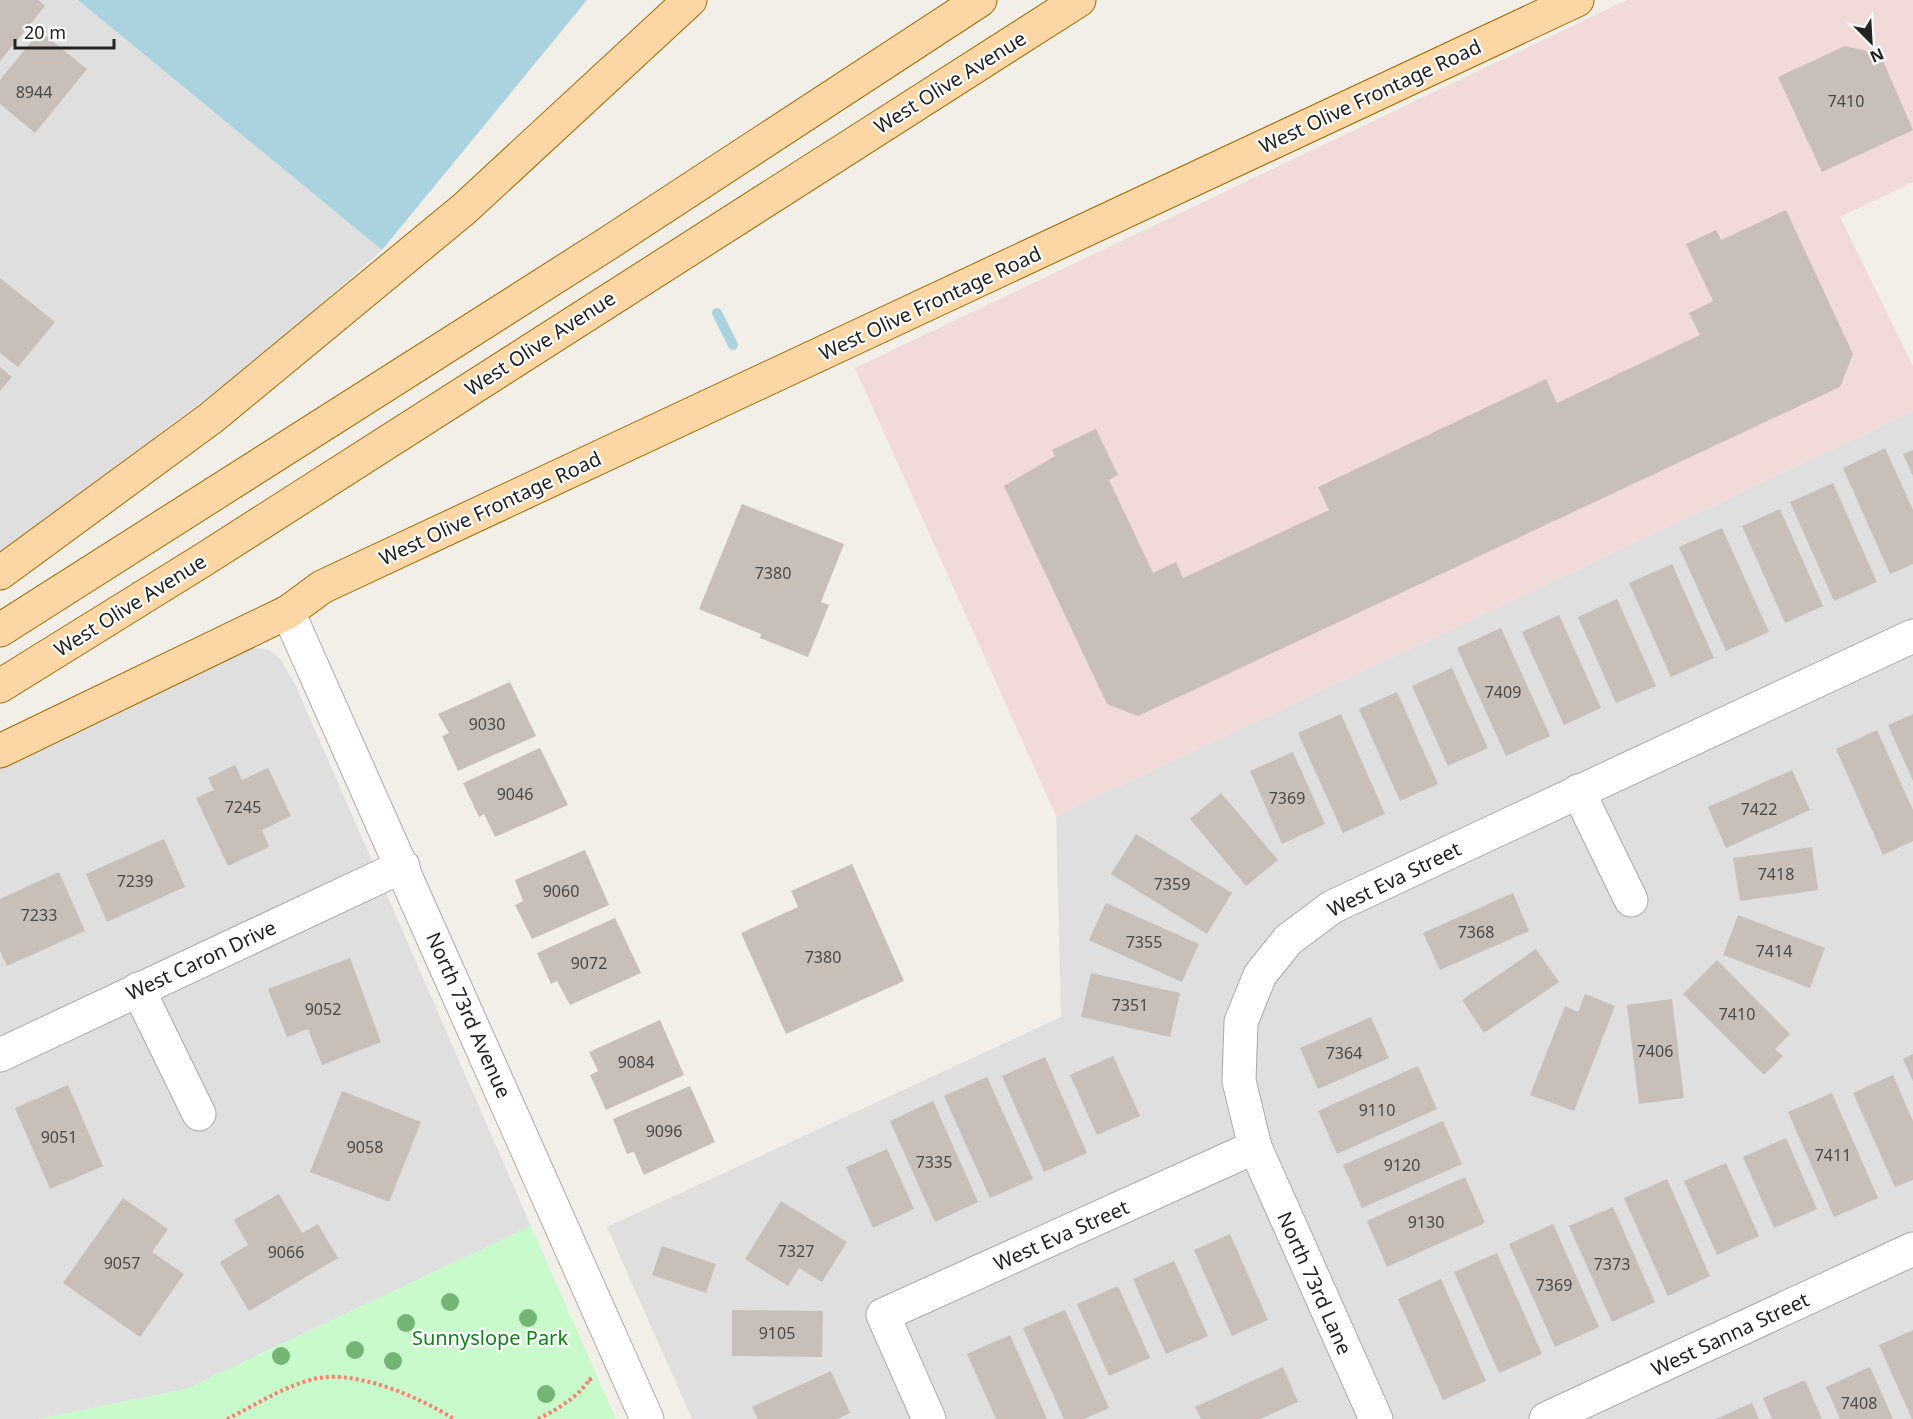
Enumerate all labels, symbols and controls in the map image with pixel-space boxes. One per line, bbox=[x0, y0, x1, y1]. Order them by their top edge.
scale bar bbox=[15, 12, 114, 50]
north arrow bbox=[1841, 12, 1901, 72]
text: 20 m bbox=[24, 20, 66, 44]
street label: West Olive Avenue bbox=[869, 24, 1031, 140]
street label: West Olive Frontage Road bbox=[1255, 33, 1485, 159]
text: N bbox=[1867, 43, 1888, 68]
house number: 8944 bbox=[16, 81, 52, 103]
house number: 7410 bbox=[1828, 90, 1864, 112]
street label: West Olive Frontage Road bbox=[815, 240, 1045, 366]
street label: West Olive Avenue bbox=[460, 284, 620, 402]
street label: West Olive Frontage Road bbox=[375, 445, 605, 571]
street label: West Olive Avenue bbox=[49, 547, 211, 663]
house number: 7380 bbox=[755, 562, 791, 584]
house number: 7409 bbox=[1485, 681, 1521, 703]
house number: 9030 bbox=[469, 713, 505, 735]
house number: 9046 bbox=[497, 783, 533, 805]
house number: 7369 bbox=[1269, 787, 1305, 809]
house number: 7245 bbox=[225, 796, 261, 818]
house number: 7422 bbox=[1741, 798, 1777, 820]
street label: West Eva Street bbox=[1323, 835, 1465, 923]
house number: 7418 bbox=[1758, 863, 1794, 885]
house number: 7239 bbox=[117, 870, 153, 892]
house number: 7359 bbox=[1154, 873, 1190, 895]
house number: 9060 bbox=[543, 880, 579, 902]
house number: 7233 bbox=[21, 904, 57, 926]
street label: West Caron Drive bbox=[122, 913, 280, 1007]
house number: 7368 bbox=[1458, 921, 1494, 943]
street label: North 73rd Avenue bbox=[420, 928, 518, 1102]
house number: 7355 bbox=[1126, 931, 1162, 953]
house number: 7414 bbox=[1756, 940, 1792, 962]
house number: 7380 bbox=[805, 946, 841, 968]
house number: 9072 bbox=[571, 952, 607, 974]
house number: 7351 bbox=[1112, 994, 1148, 1016]
house number: 9052 bbox=[305, 998, 341, 1020]
house number: 7410 bbox=[1719, 1003, 1755, 1025]
house number: 7406 bbox=[1637, 1040, 1673, 1062]
house number: 7364 bbox=[1326, 1042, 1362, 1064]
house number: 9084 bbox=[618, 1051, 654, 1073]
house number: 9110 bbox=[1359, 1099, 1395, 1121]
house number: 9096 bbox=[646, 1120, 682, 1142]
house number: 9051 bbox=[41, 1126, 77, 1148]
house number: 9058 bbox=[347, 1136, 383, 1158]
house number: 7411 bbox=[1815, 1144, 1851, 1166]
house number: 7335 bbox=[916, 1151, 952, 1173]
house number: 9120 bbox=[1384, 1154, 1420, 1176]
street label: West Eva Street bbox=[989, 1193, 1133, 1277]
street label: North 73rd Lane bbox=[1271, 1207, 1359, 1359]
house number: 9130 bbox=[1408, 1211, 1444, 1233]
house number: 7327 bbox=[778, 1240, 814, 1262]
house number: 9066 bbox=[268, 1241, 304, 1263]
house number: 9057 bbox=[104, 1252, 140, 1274]
house number: 7373 bbox=[1594, 1253, 1630, 1275]
house number: 7369 bbox=[1536, 1274, 1572, 1296]
street label: West Sanna Street bbox=[1647, 1286, 1813, 1382]
house number: 9105 bbox=[759, 1322, 795, 1344]
park label: Sunnyslope Park bbox=[412, 1324, 568, 1351]
house number: 7408 bbox=[1841, 1392, 1877, 1414]

